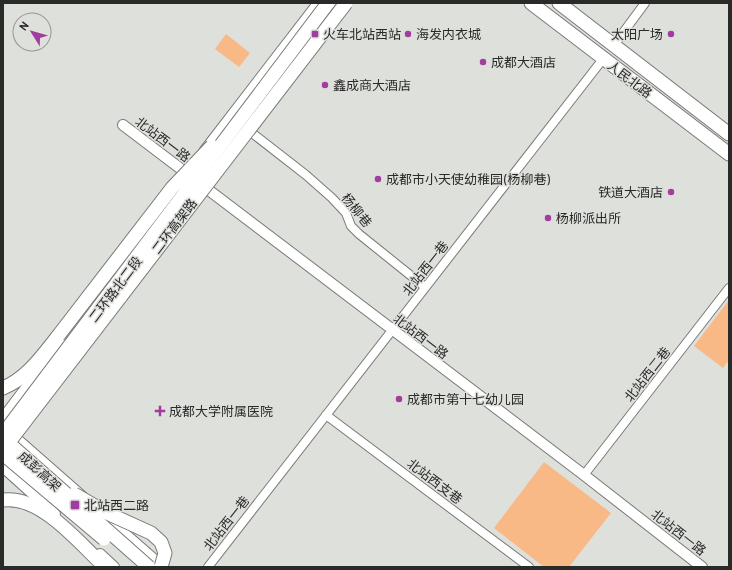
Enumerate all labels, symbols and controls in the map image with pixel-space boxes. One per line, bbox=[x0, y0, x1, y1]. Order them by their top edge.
north arrow bbox=[12, 12, 52, 52]
text: N bbox=[17, 19, 33, 34]
place label: 火车北站西站 bbox=[323, 27, 401, 44]
place label: 海发内衣城 bbox=[416, 27, 481, 44]
place label: 太阳广场 bbox=[611, 28, 663, 44]
marker: 火车北站西站 bbox=[310, 29, 320, 39]
marker: 海发内衣城 bbox=[403, 29, 413, 39]
marker: 太阳广场 bbox=[666, 29, 676, 39]
place label: 成都大酒店 bbox=[491, 56, 556, 72]
marker: 成都大酒店 bbox=[478, 57, 488, 67]
street label: 人民北路 bbox=[603, 58, 655, 103]
place label: 鑫成商大酒店 bbox=[333, 78, 411, 95]
marker: 鑫成商大酒店 bbox=[320, 80, 330, 90]
street label: 北站西一路 bbox=[131, 114, 193, 167]
place label: 成都市小天使幼稚园(杨柳巷) bbox=[386, 172, 551, 189]
marker: 成都市小天使幼稚园(杨柳巷) bbox=[373, 174, 383, 184]
place label: 铁道大酒店 bbox=[598, 185, 663, 202]
marker: 铁道大酒店 bbox=[666, 187, 676, 197]
street label: 杨柳巷 bbox=[337, 191, 374, 231]
street label: 二环高架路 bbox=[150, 196, 202, 258]
place label: 杨柳派出所 bbox=[556, 212, 621, 228]
marker: 杨柳派出所 bbox=[543, 213, 553, 223]
street label: 北站西一巷 bbox=[399, 238, 453, 300]
street label: 二环路北二段 bbox=[86, 254, 146, 326]
street label: 北站西一路 bbox=[389, 311, 451, 364]
street label: 北站西二巷 bbox=[621, 344, 675, 406]
place label: 成都市第十七幼儿园 bbox=[407, 392, 524, 409]
marker: 成都市第十七幼儿园 bbox=[394, 394, 404, 404]
place label: 成都大学附属医院 bbox=[169, 404, 273, 421]
marker: 成都大学附属医院 bbox=[154, 405, 166, 417]
street label: 成彭高架 bbox=[14, 449, 63, 496]
street label: 北站西支巷 bbox=[403, 456, 465, 509]
street label: 北站西一巷 bbox=[200, 493, 254, 555]
place label: 北站西二路 bbox=[84, 498, 149, 515]
marker: 北站西二路 bbox=[69, 499, 81, 511]
street label: 北站西一路 bbox=[647, 506, 709, 560]

